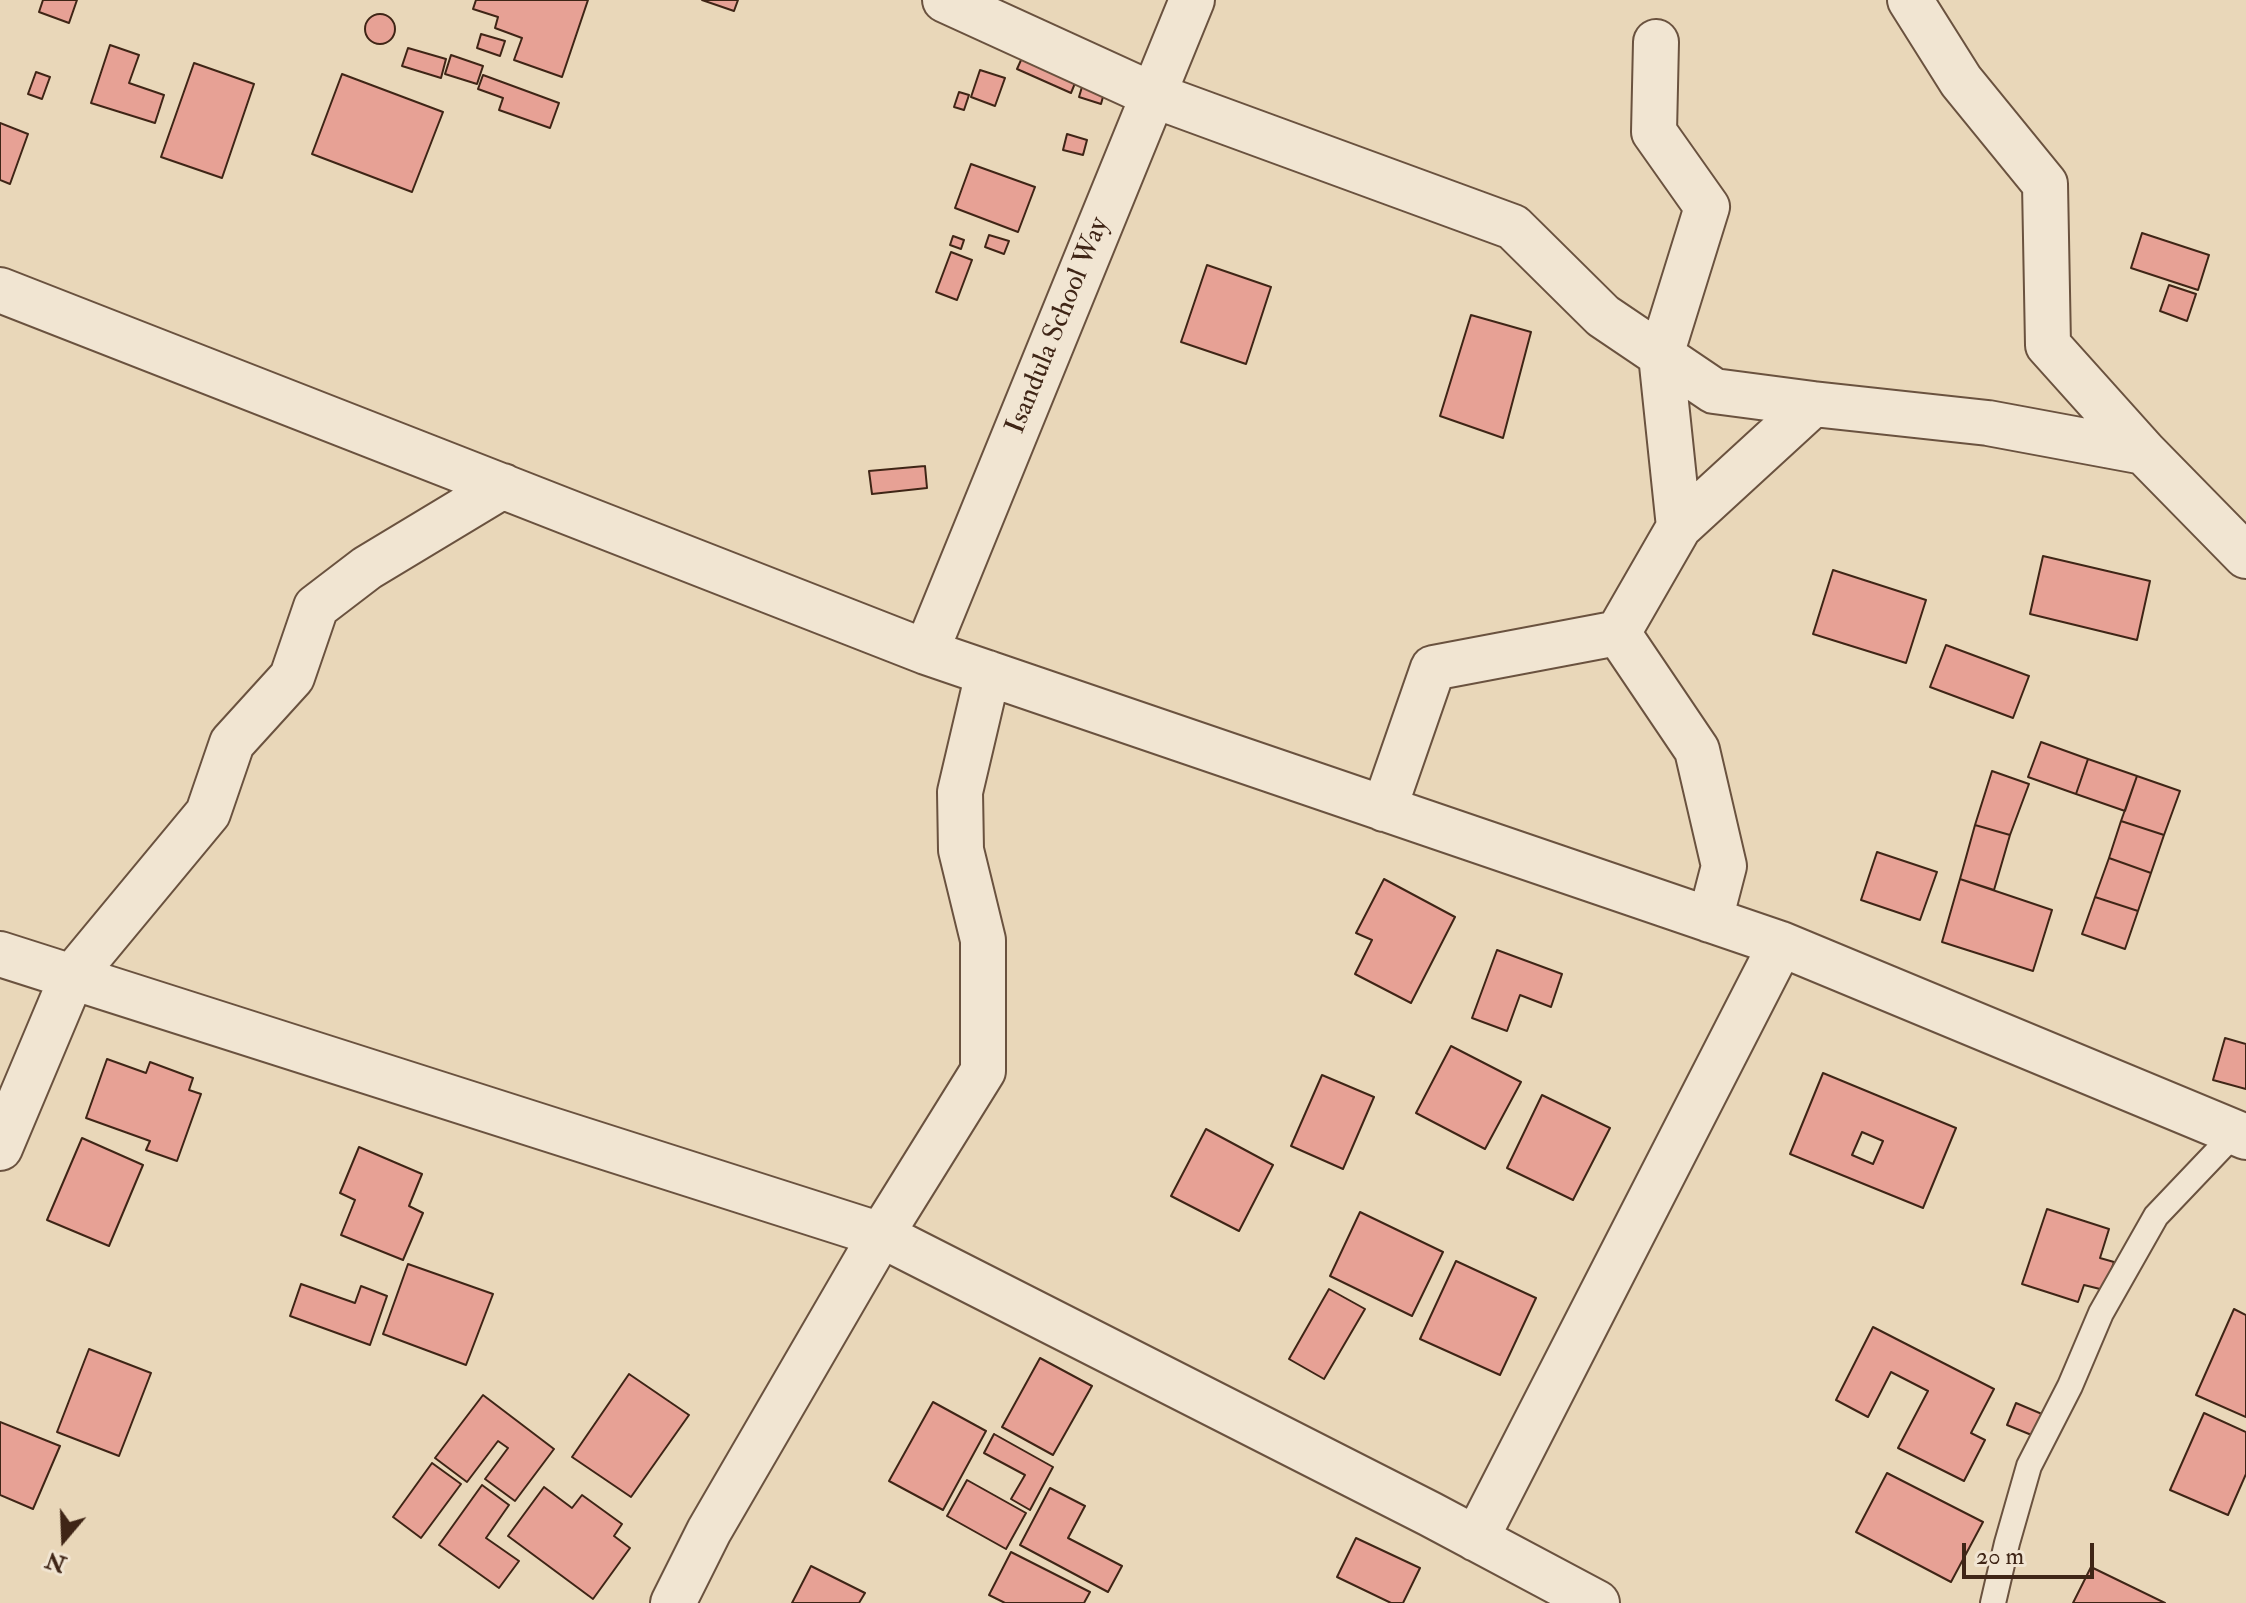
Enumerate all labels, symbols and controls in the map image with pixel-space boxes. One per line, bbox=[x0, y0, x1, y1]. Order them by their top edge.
street label: Isandula School Way bbox=[1000, 213, 1118, 439]
north arrow bbox=[24, 1499, 104, 1579]
scale bar bbox=[1966, 1527, 2098, 1577]
text: 20 m bbox=[1976, 1541, 2024, 1572]
text: N bbox=[42, 1545, 70, 1578]

